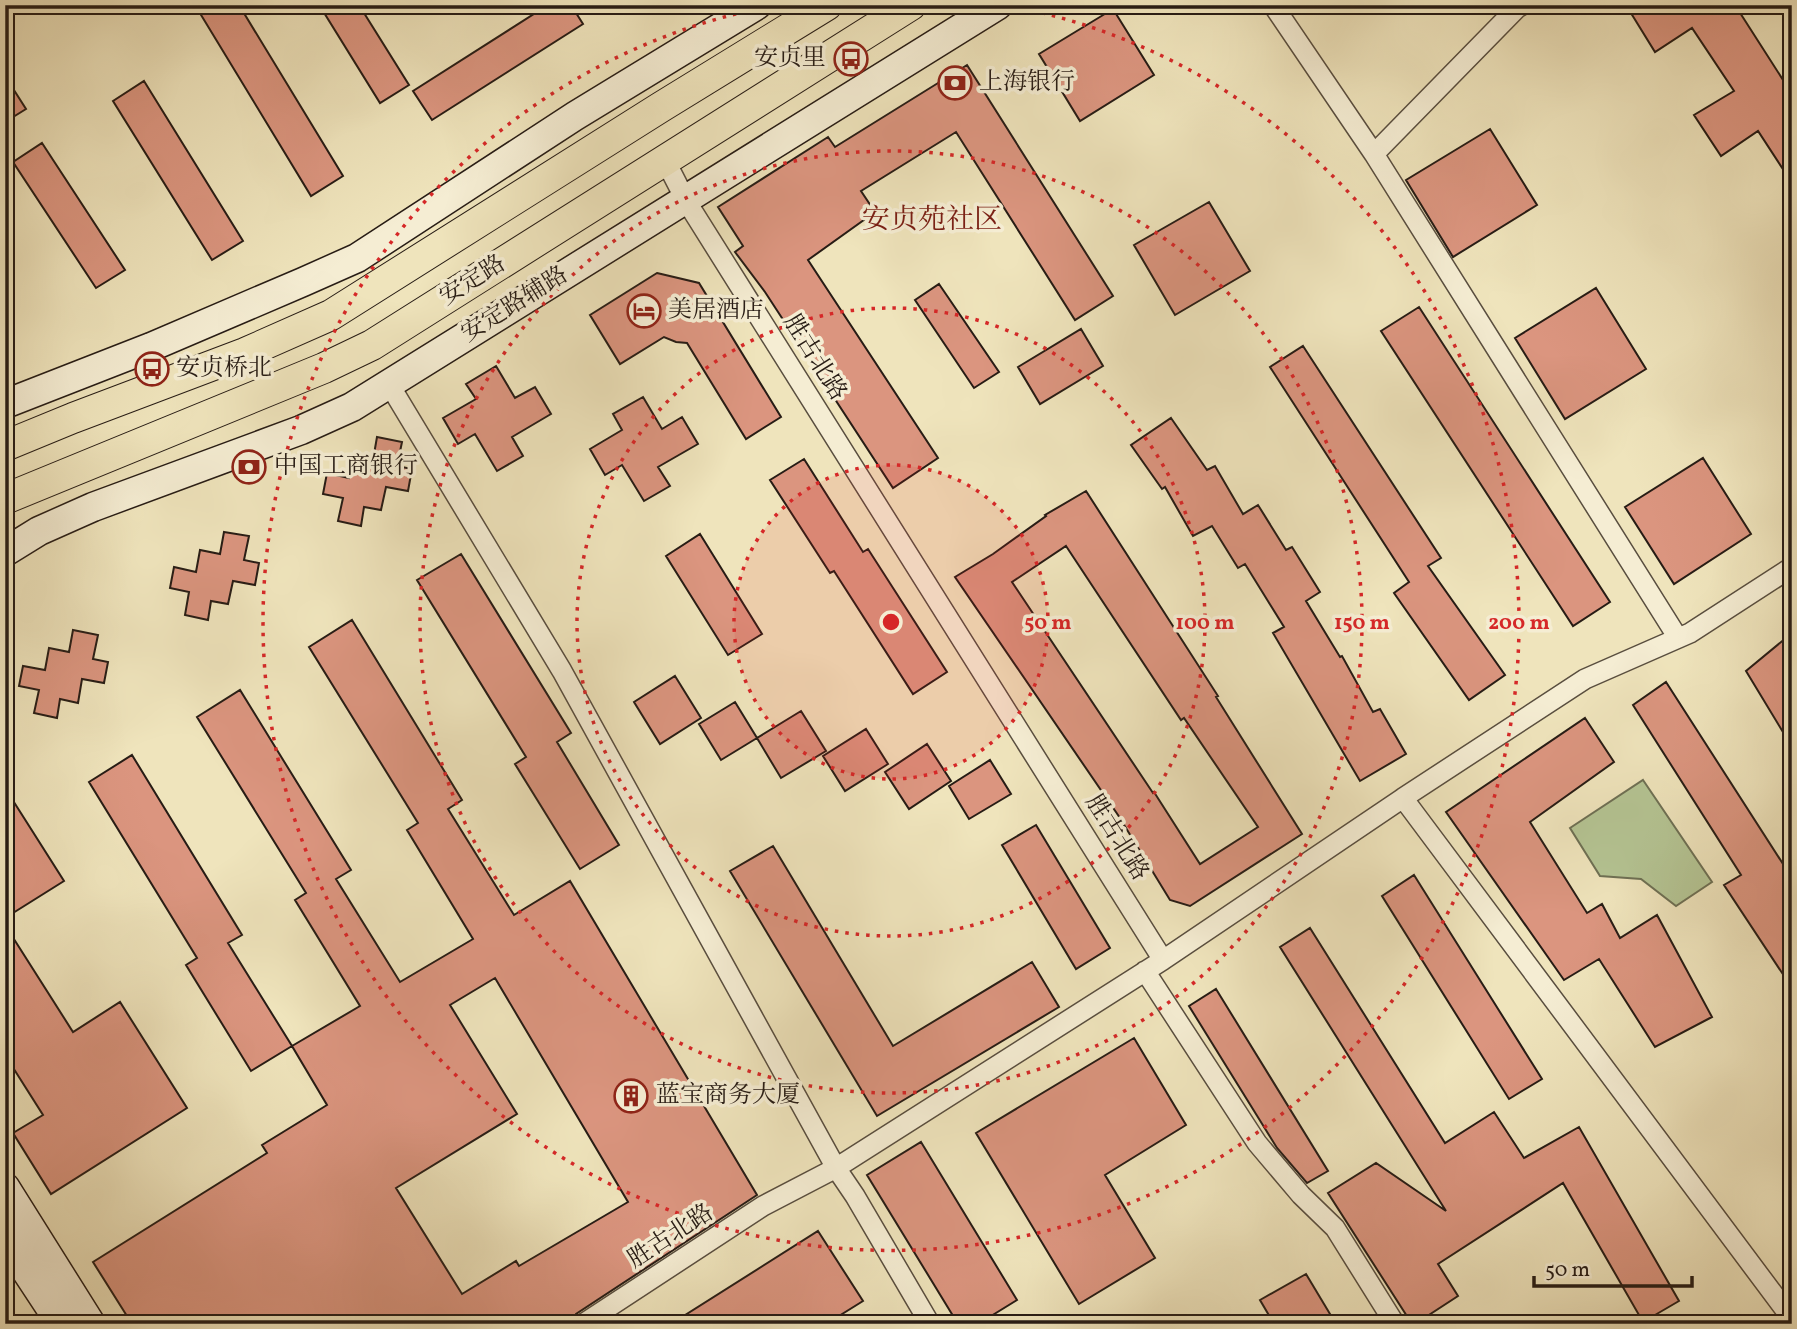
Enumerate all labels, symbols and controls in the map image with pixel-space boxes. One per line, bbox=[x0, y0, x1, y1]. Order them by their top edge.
bus stop icon: 安贞里 bbox=[832, 40, 870, 78]
place label: 安贞里 bbox=[754, 42, 826, 76]
bank icon: 上海银行 bbox=[936, 64, 974, 102]
place label: 上海银行 bbox=[979, 66, 1075, 100]
district label: 安贞苑社区 bbox=[862, 201, 1002, 240]
street label: 安定路 bbox=[433, 248, 513, 314]
street label: 安定路辅路 bbox=[455, 259, 575, 351]
hotel icon: 美居酒店 bbox=[625, 292, 663, 330]
place label: 美居酒店 bbox=[668, 294, 764, 328]
street label: 胜古北路 bbox=[774, 308, 854, 408]
bus stop icon: 安贞桥北 bbox=[133, 350, 171, 388]
place label: 安贞桥北 bbox=[176, 352, 272, 386]
bank icon: 中国工商银行 bbox=[230, 448, 268, 486]
place label: 中国工商银行 bbox=[274, 450, 418, 484]
text: 50 m bbox=[1024, 609, 1072, 638]
text: 100 m bbox=[1175, 609, 1235, 638]
text: 150 m bbox=[1334, 609, 1390, 638]
text: 200 m bbox=[1488, 609, 1550, 638]
centre of rings bbox=[879, 610, 903, 634]
street label: 胜古北路 bbox=[1076, 788, 1156, 888]
building icon: 蓝宝商务大厦 bbox=[612, 1077, 650, 1115]
place label: 蓝宝商务大厦 bbox=[656, 1079, 800, 1113]
street label: 胜古北路 bbox=[621, 1197, 721, 1277]
scale bar bbox=[1534, 1245, 1692, 1289]
text: 50 m bbox=[1545, 1256, 1590, 1285]

